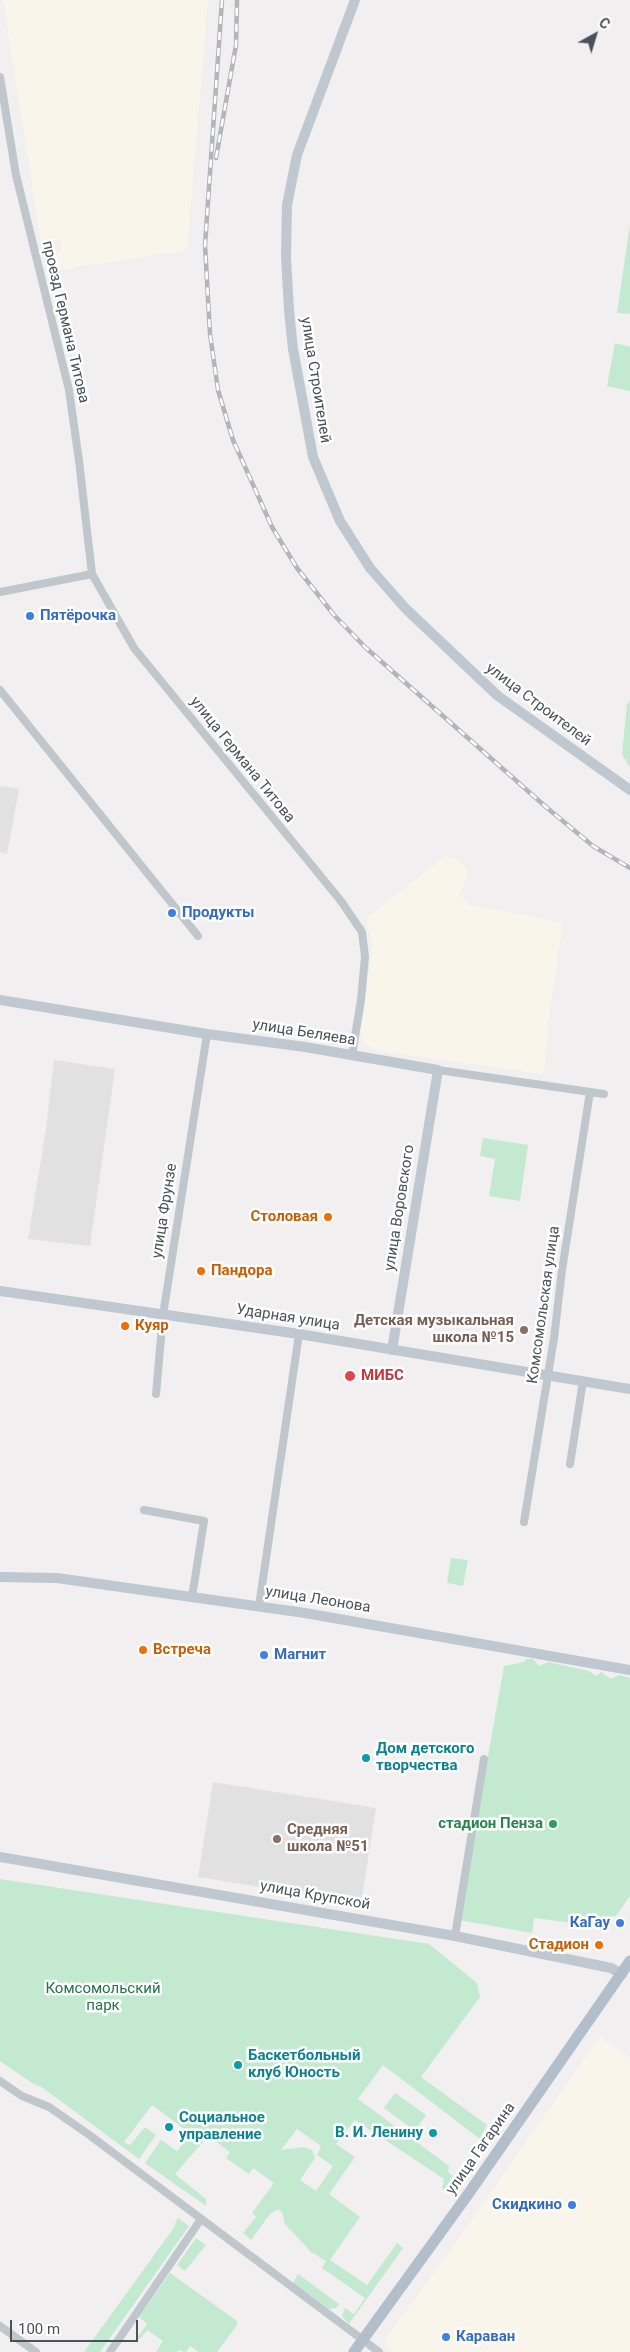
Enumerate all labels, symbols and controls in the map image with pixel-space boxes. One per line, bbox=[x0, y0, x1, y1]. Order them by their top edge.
north arrow bbox=[570, 10, 620, 60]
text: С bbox=[596, 14, 613, 32]
street label: проезд Германа Титова bbox=[38, 239, 92, 405]
street label: улица Строителей bbox=[296, 316, 334, 444]
place label: Пятёрочка bbox=[40, 607, 116, 625]
marker: Пятёрочка bbox=[24, 610, 36, 622]
street label: улица Строителей bbox=[482, 659, 594, 751]
street label: улица Германа Титова bbox=[186, 693, 298, 827]
place label: Продукты bbox=[182, 904, 255, 922]
marker: Продукты bbox=[166, 907, 178, 919]
street label: улица Беляева bbox=[251, 1016, 357, 1050]
street label: улица Воровского bbox=[381, 1144, 419, 1272]
street label: улица Фрунзе bbox=[149, 1162, 181, 1260]
place label: Столовая bbox=[251, 1208, 318, 1226]
marker: Столовая bbox=[322, 1211, 334, 1223]
street label: Комсомольская улица bbox=[524, 1225, 564, 1385]
place label: Пандора bbox=[211, 1262, 273, 1280]
marker: Пандора bbox=[195, 1265, 207, 1277]
street label: Ударная улица bbox=[235, 1301, 341, 1335]
place label: Детская музыкальная школа №15 bbox=[354, 1312, 514, 1347]
place label: Куяр bbox=[135, 1317, 169, 1335]
marker: Куяр bbox=[119, 1320, 131, 1332]
marker: Детская музыкальная школа №15 bbox=[518, 1324, 530, 1336]
place label: МИБС bbox=[361, 1367, 404, 1385]
marker: МИБС bbox=[343, 1369, 357, 1383]
street label: улица Леонова bbox=[264, 1583, 372, 1617]
place label: Встреча bbox=[153, 1641, 211, 1659]
marker: Встреча bbox=[137, 1644, 149, 1656]
place label: Магнит bbox=[274, 1646, 326, 1664]
marker: Магнит bbox=[258, 1649, 270, 1661]
place label: Дом детского творчества bbox=[376, 1740, 474, 1775]
marker: Дом детского творчества bbox=[360, 1752, 372, 1764]
place label: стадион Пенза bbox=[438, 1815, 543, 1833]
marker: стадион Пенза bbox=[547, 1818, 559, 1830]
place label: Средняя школа №51 bbox=[287, 1821, 369, 1856]
marker: Средняя школа №51 bbox=[271, 1833, 283, 1845]
street label: улица Крупской bbox=[259, 1877, 371, 1915]
place label: КаГау bbox=[570, 1914, 610, 1932]
marker: КаГау bbox=[614, 1917, 626, 1929]
place label: Стадион bbox=[529, 1936, 589, 1954]
marker: Стадион bbox=[593, 1939, 605, 1951]
park label: Комсомольский парк bbox=[45, 1980, 161, 2015]
place label: Баскетбольный клуб Юность bbox=[248, 2047, 360, 2082]
marker: Баскетбольный клуб Юность bbox=[232, 2059, 244, 2071]
street label: улица Гагарина bbox=[443, 2100, 519, 2198]
place label: Социальное управление bbox=[179, 2109, 265, 2144]
marker: Социальное управление bbox=[163, 2121, 175, 2133]
place label: В. И. Ленину bbox=[335, 2124, 423, 2142]
marker: В. И. Ленину bbox=[427, 2127, 439, 2139]
place label: Скидкино bbox=[492, 2196, 562, 2214]
marker: Скидкино bbox=[566, 2199, 578, 2211]
scale bar bbox=[12, 2310, 140, 2342]
text: 100 m bbox=[18, 2320, 60, 2338]
place label: Караван bbox=[456, 2328, 515, 2346]
marker: Караван bbox=[440, 2331, 452, 2343]

